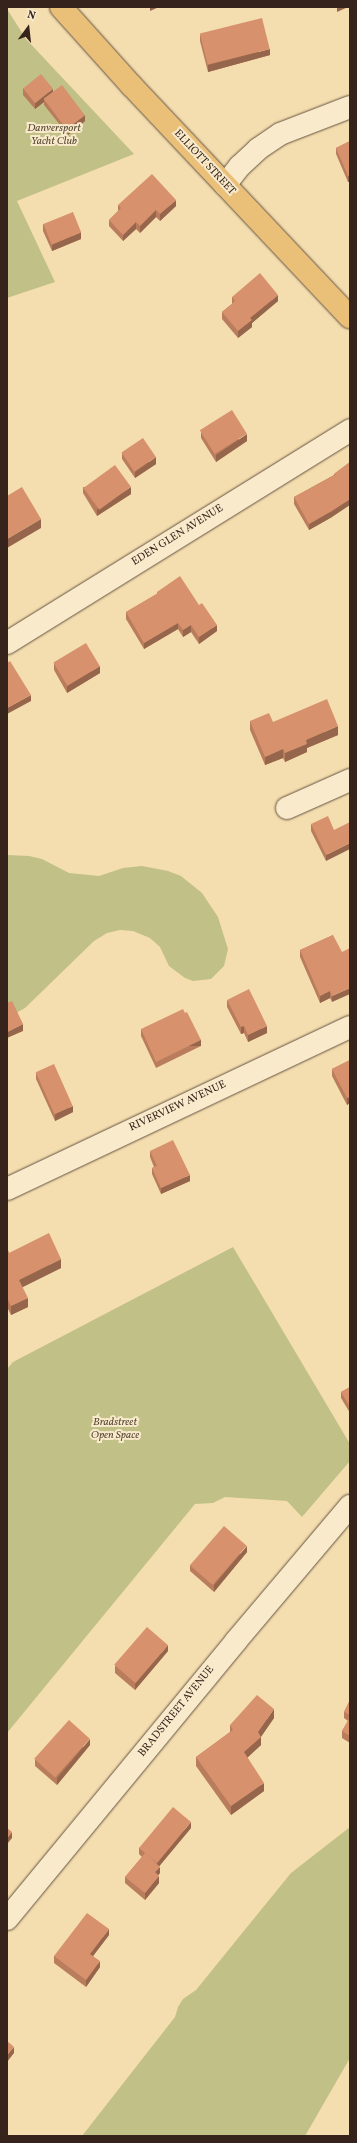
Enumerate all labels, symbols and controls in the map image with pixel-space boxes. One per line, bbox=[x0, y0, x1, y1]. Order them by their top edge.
north arrow bbox=[8, 8, 48, 48]
text: N bbox=[25, 8, 37, 24]
park label: Danversport Yacht Club bbox=[27, 123, 81, 149]
street label: ELLIOTT STREET bbox=[170, 128, 238, 198]
street label: EDEN GLEN AVENUE bbox=[130, 503, 226, 569]
street label: RIVERVIEW AVENUE bbox=[127, 1079, 229, 1135]
park label: Bradstreet Open Space bbox=[91, 1417, 139, 1443]
street label: BRADSTREET AVENUE bbox=[136, 1664, 218, 1760]

